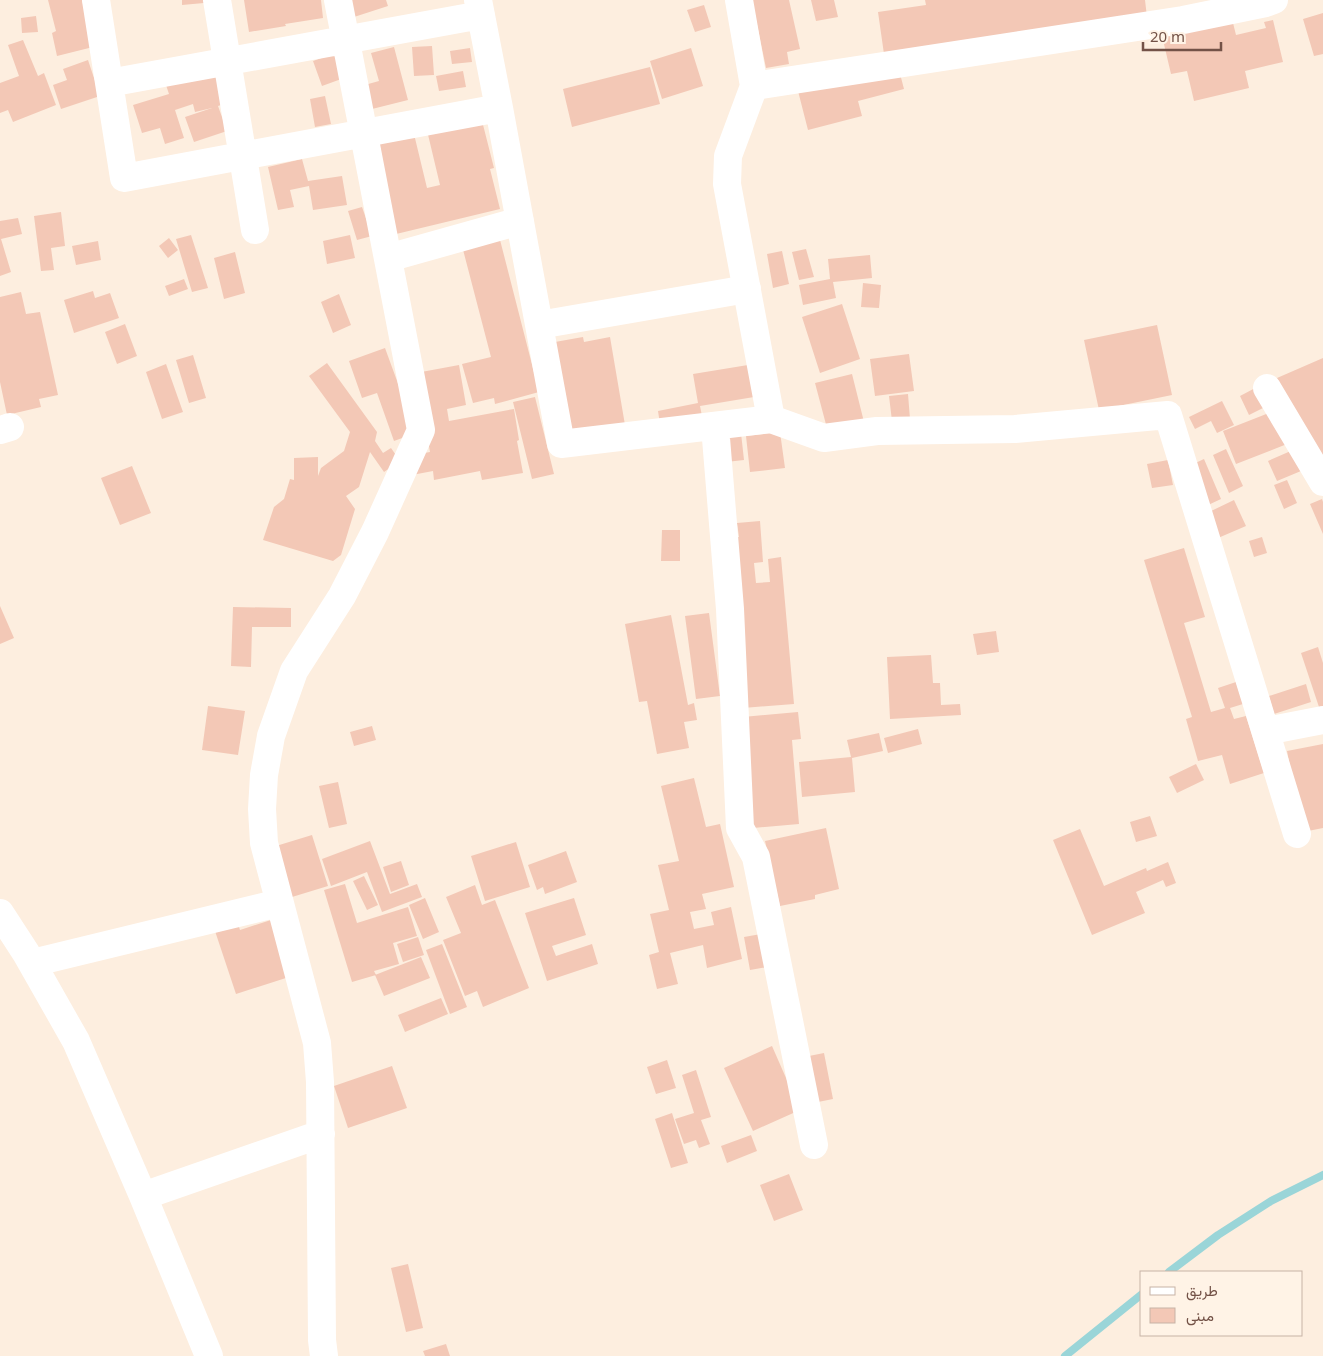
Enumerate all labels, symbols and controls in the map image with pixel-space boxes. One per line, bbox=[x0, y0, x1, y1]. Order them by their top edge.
scale bar bbox=[1143, 20, 1220, 52]
text: 20 m bbox=[1150, 26, 1185, 46]
legend bbox=[1140, 1271, 1303, 1336]
text: طريق bbox=[1186, 1280, 1218, 1301]
text: مبنى bbox=[1186, 1305, 1214, 1326]

